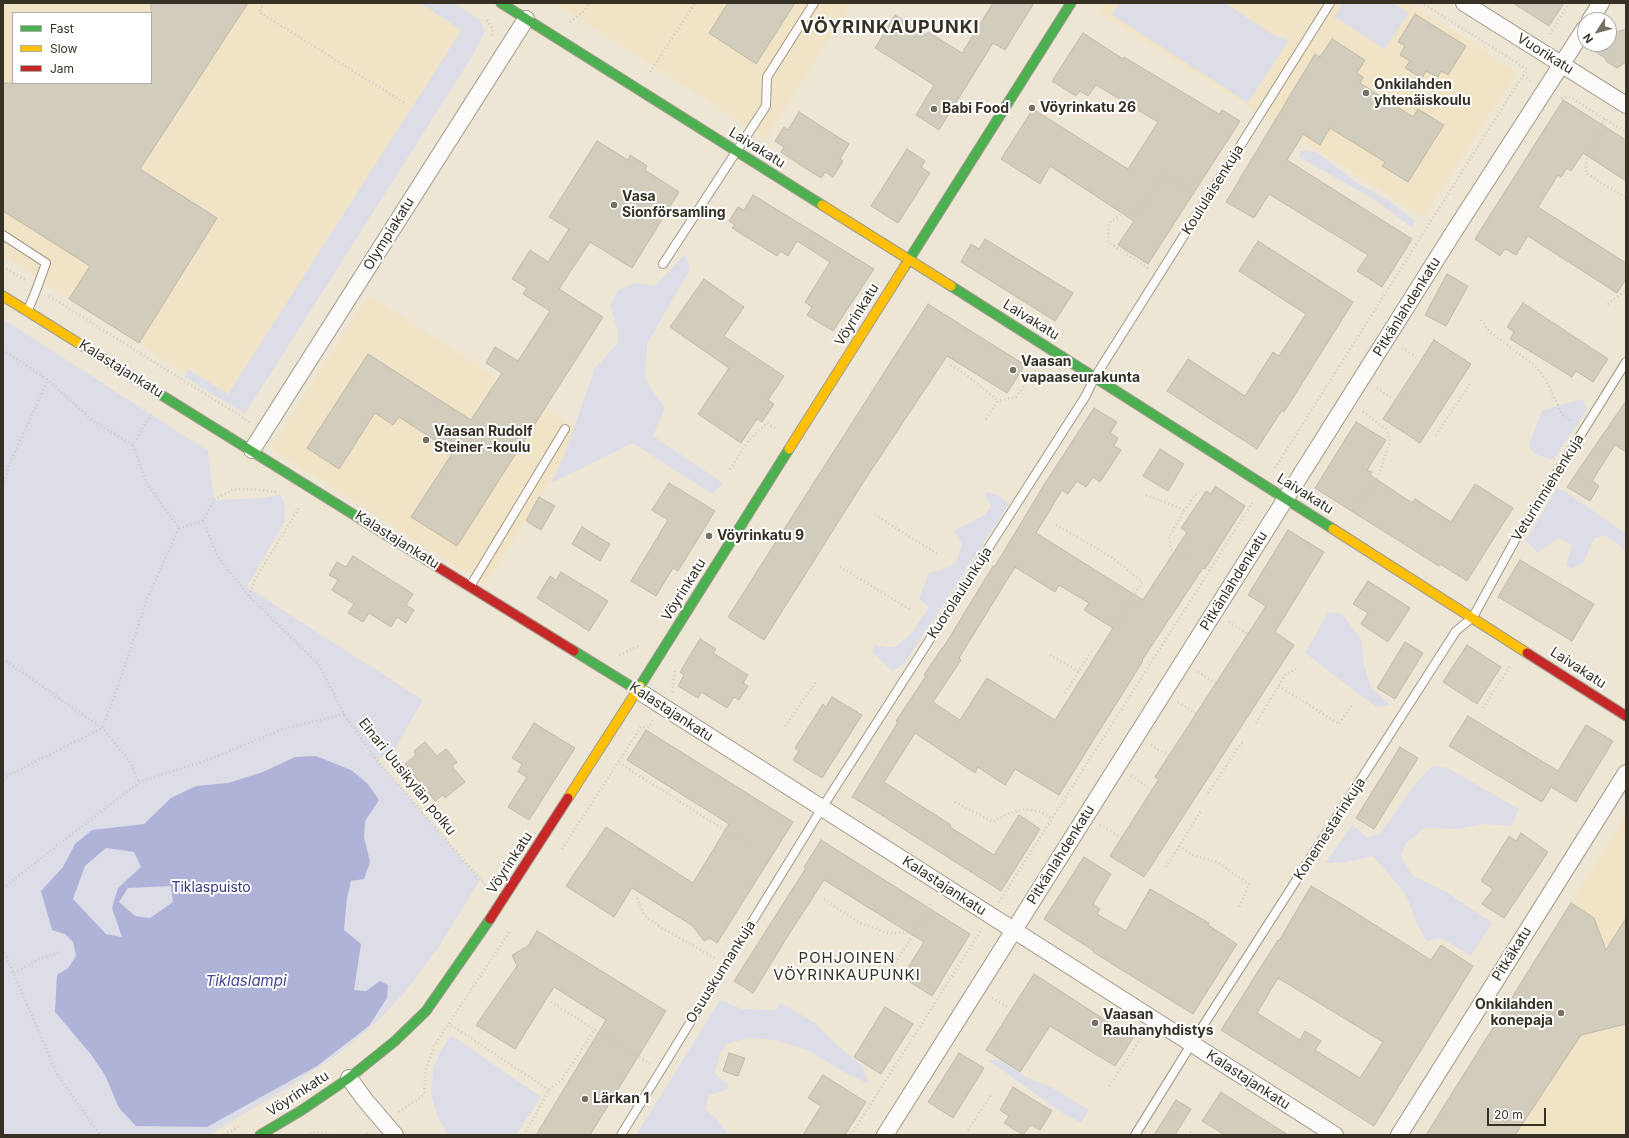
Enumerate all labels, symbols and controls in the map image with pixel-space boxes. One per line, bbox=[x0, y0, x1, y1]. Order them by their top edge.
legend bbox=[12, 12, 152, 84]
north arrow bbox=[1577, 12, 1617, 52]
district label: VÖYRINKAUPUNKI bbox=[800, 17, 980, 39]
text: Fast bbox=[50, 21, 74, 36]
street label: Vuorikatu bbox=[1514, 30, 1576, 78]
text: N bbox=[1580, 31, 1596, 46]
text: Slow bbox=[50, 41, 77, 56]
text: Jam bbox=[50, 61, 74, 76]
place label: Onkilahden yhtenäiskoulu bbox=[1374, 77, 1471, 110]
marker: Onkilahden yhtenäiskoulu bbox=[1361, 88, 1371, 98]
place label: Vöyrinkatu 26 bbox=[1040, 100, 1136, 116]
place label: Babi Food bbox=[942, 101, 1009, 117]
marker: Vöyrinkatu 26 bbox=[1027, 103, 1037, 113]
marker: Babi Food bbox=[929, 104, 939, 114]
street label: Laivakatu bbox=[726, 124, 788, 172]
street label: Koululaisenkuja bbox=[1179, 142, 1247, 238]
place label: Vasa Sionförsamling bbox=[622, 189, 726, 222]
street label: Olympiakatu bbox=[360, 195, 418, 273]
marker: Vasa Sionförsamling bbox=[609, 200, 619, 210]
street label: Pitkänlahdenkatu bbox=[1370, 254, 1444, 360]
street label: Vöyrinkatu bbox=[831, 281, 883, 349]
street label: Laivakatu bbox=[1000, 296, 1062, 344]
street label: Kalastajankatu bbox=[76, 336, 166, 402]
place label: Vaasan vapaaseurakunta bbox=[1021, 354, 1140, 386]
marker: Vaasan vapaaseurakunta bbox=[1008, 365, 1018, 375]
place label: Vaasan Rudolf Steiner -koulu bbox=[434, 424, 533, 456]
street label: Veturinmiehenkuja bbox=[1508, 431, 1588, 545]
marker: Vaasan Rudolf Steiner -koulu bbox=[421, 435, 431, 445]
street label: Laivakatu bbox=[1274, 470, 1336, 518]
street label: Kalastajankatu bbox=[352, 507, 442, 573]
place label: Vöyrinkatu 9 bbox=[717, 528, 804, 544]
street label: Pitkänlahdenkatu bbox=[1197, 528, 1271, 634]
marker: Vöyrinkatu 9 bbox=[704, 531, 714, 541]
street label: Kuorolaulunkuja bbox=[924, 544, 996, 642]
street label: Vöyrinkatu bbox=[658, 556, 710, 624]
street label: Laivakatu bbox=[1547, 644, 1609, 692]
street label: Kalastajankatu bbox=[626, 679, 716, 745]
street label: Einari Uusikylän polku bbox=[355, 715, 459, 839]
street label: Konemestarinkuja bbox=[1291, 775, 1369, 883]
street label: Pitkänlahdenkatu bbox=[1024, 802, 1098, 908]
street label: Vöyrinkatu bbox=[484, 829, 536, 897]
street label: Kalastajankatu bbox=[899, 853, 989, 919]
park label: Tiklaspuisto bbox=[171, 880, 251, 896]
street label: Osuuskunnankuja bbox=[683, 918, 759, 1026]
street label: Pitkäkatu bbox=[1489, 924, 1535, 984]
district label: POHJOINEN VÖYRINKAUPUNKI bbox=[773, 949, 921, 984]
water label: Tiklaslampi bbox=[205, 972, 287, 990]
place label: Onkilahden konepaja bbox=[1475, 997, 1553, 1030]
place label: Vaasan Rauhanyhdistys bbox=[1103, 1007, 1214, 1040]
marker: Onkilahden konepaja bbox=[1556, 1008, 1566, 1018]
marker: Vaasan Rauhanyhdistys bbox=[1090, 1018, 1100, 1028]
street label: Kalastajankatu bbox=[1203, 1047, 1293, 1113]
street label: Vöyrinkatu bbox=[264, 1068, 332, 1120]
place label: Lärkan 1 bbox=[593, 1091, 649, 1107]
marker: Lärkan 1 bbox=[580, 1094, 590, 1104]
scale bar bbox=[1489, 1100, 1548, 1126]
text: 20 m bbox=[1494, 1107, 1523, 1122]

